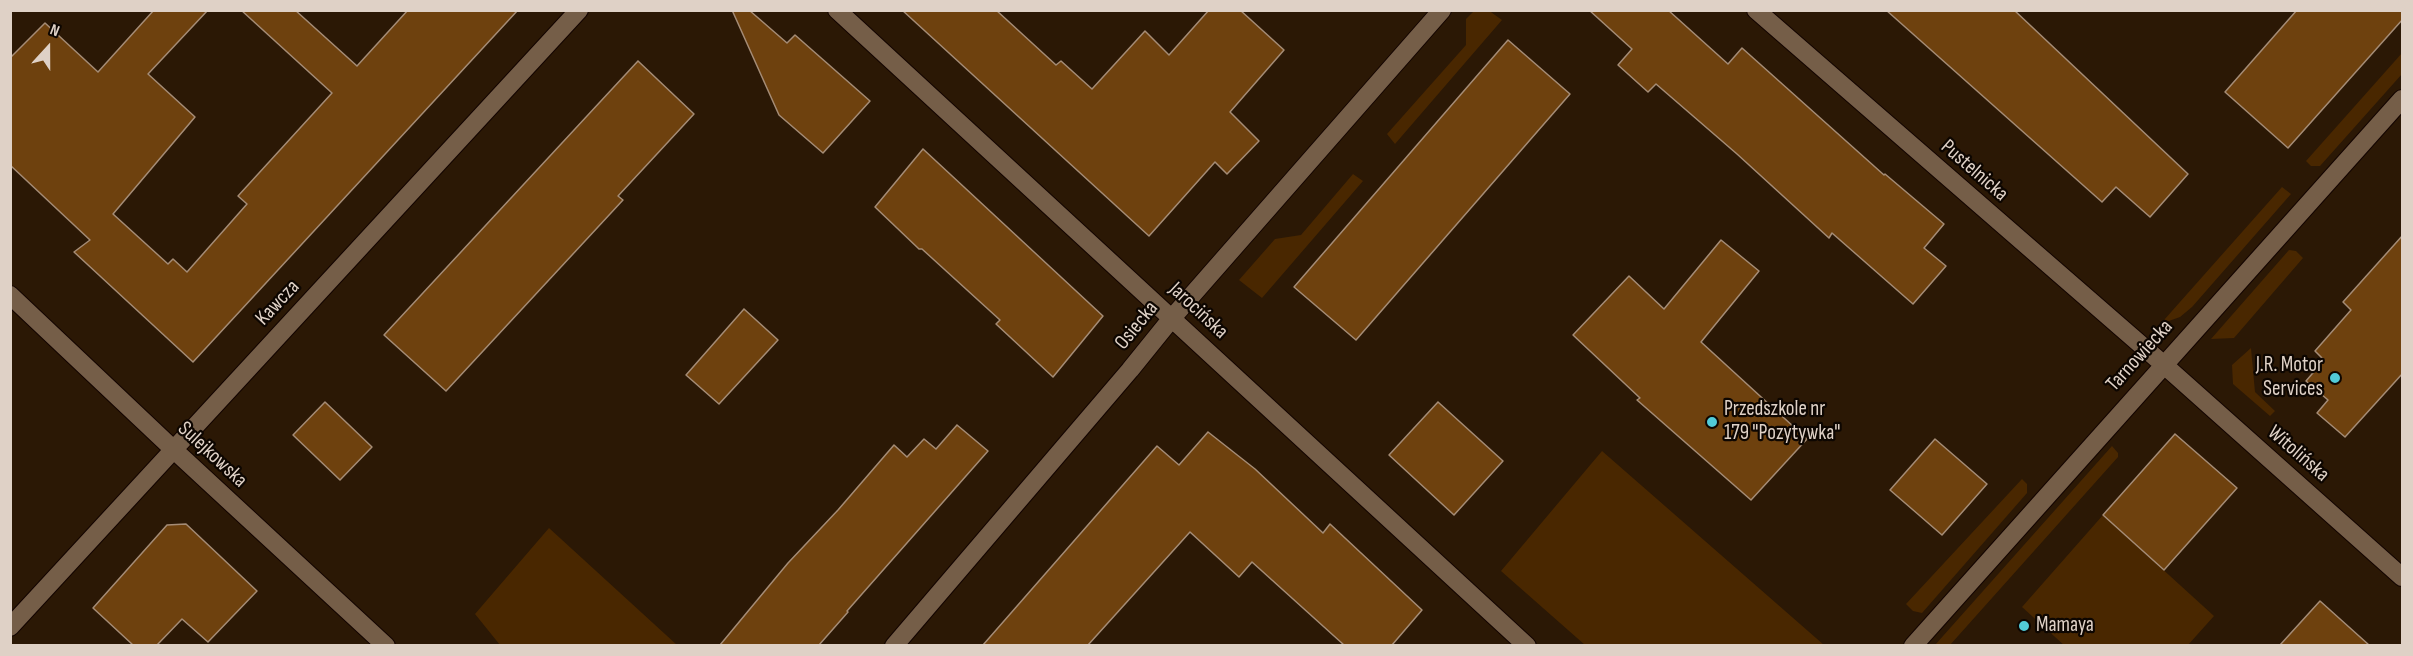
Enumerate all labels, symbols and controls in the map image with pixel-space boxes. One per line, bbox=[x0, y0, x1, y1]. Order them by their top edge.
north arrow bbox=[18, 18, 78, 78]
text: N bbox=[47, 20, 62, 41]
street label: Pustelnicka bbox=[1935, 135, 2013, 207]
street label: Kawcza bbox=[251, 275, 305, 331]
street label: Jarocińska bbox=[1163, 277, 1233, 345]
street label: Osiecka bbox=[1110, 297, 1164, 355]
street label: Tarnowiecka bbox=[2101, 315, 2179, 397]
place label: J.R. Motor Services bbox=[2256, 353, 2323, 403]
marker: J.R. Motor Services bbox=[2328, 371, 2342, 385]
place label: Przedszkole nr 179 "Pozytywka" bbox=[1724, 397, 1840, 447]
marker: Przedszkole nr 179 "Pozytywka" bbox=[1705, 415, 1719, 429]
street label: Sulejkowska bbox=[172, 417, 252, 493]
street label: Witolińska bbox=[2262, 420, 2334, 488]
place label: Mamaya bbox=[2036, 613, 2094, 639]
marker: Mamaya bbox=[2017, 619, 2031, 633]

